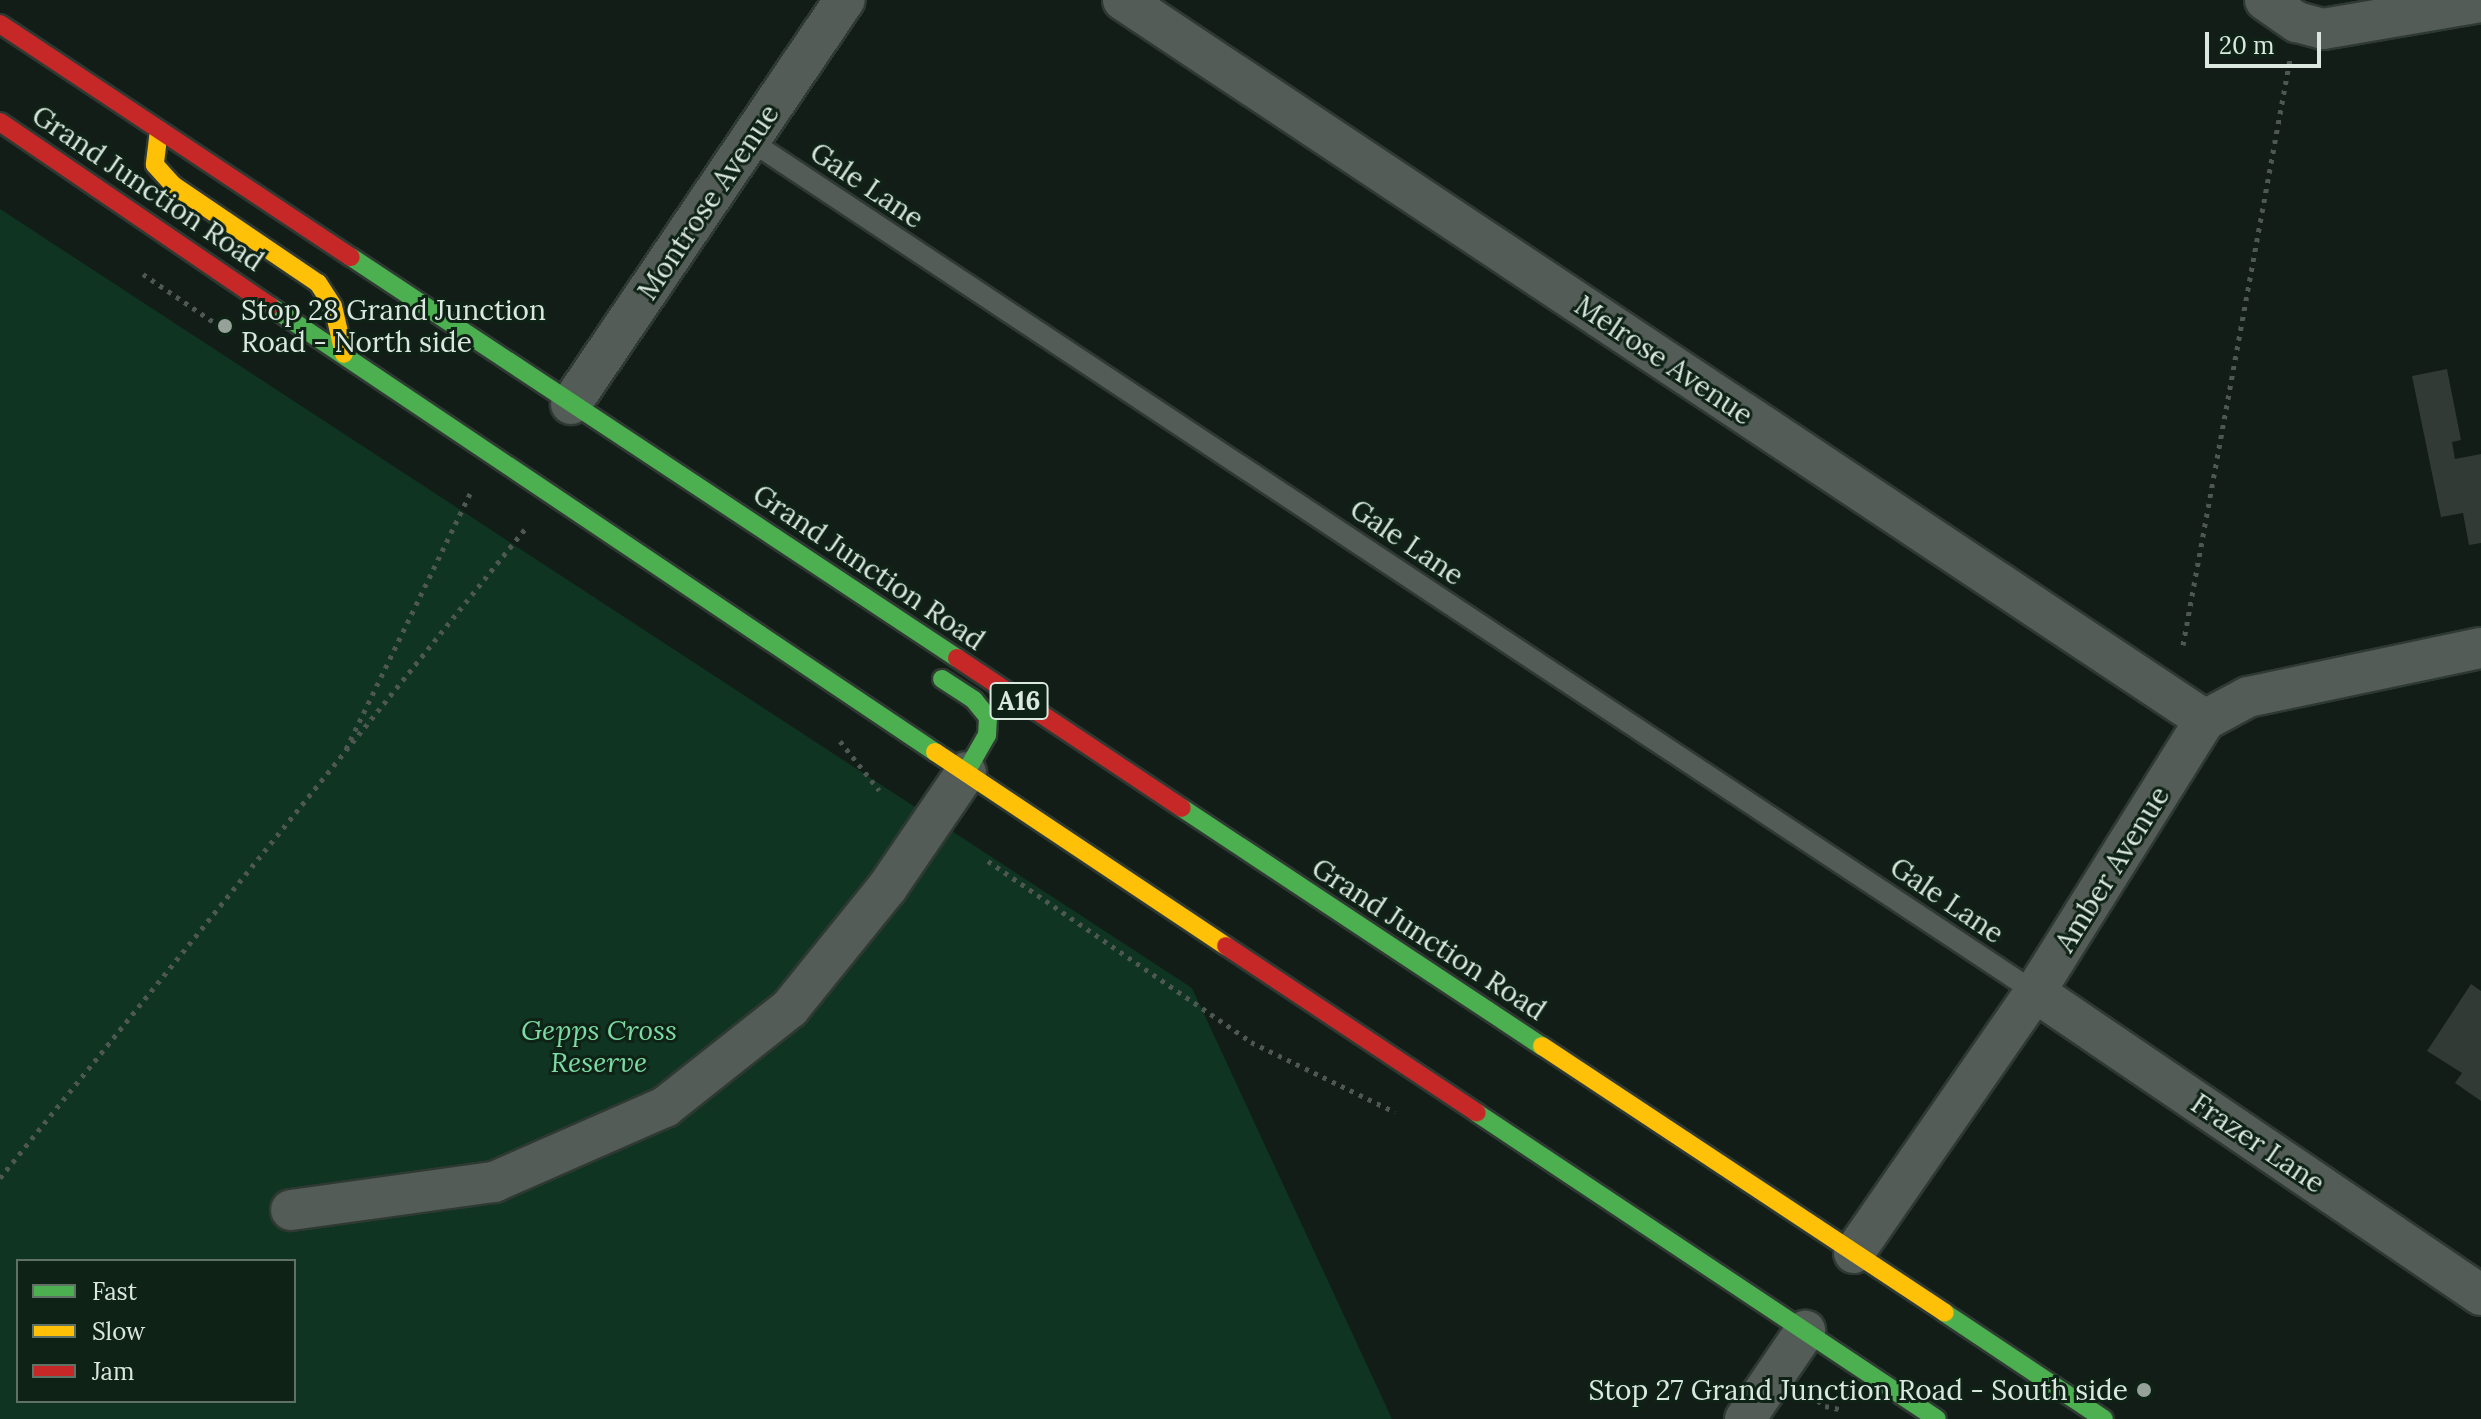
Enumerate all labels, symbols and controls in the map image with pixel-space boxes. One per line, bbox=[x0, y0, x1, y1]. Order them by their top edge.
scale bar bbox=[2209, 16, 2325, 66]
text: 20 m bbox=[2219, 30, 2275, 61]
street label: Grand Junction Road bbox=[26, 98, 270, 278]
street label: Montrose Avenue bbox=[630, 98, 786, 306]
street label: Gale Lane bbox=[804, 135, 930, 235]
street label: Melrose Avenue bbox=[1569, 288, 1759, 432]
place label: Stop 28 Grand Junction Road - North side bbox=[241, 293, 546, 359]
marker: Stop 28 Grand Junction Road - North side bbox=[216, 317, 234, 335]
street label: Grand Junction Road bbox=[747, 477, 991, 657]
street label: Gale Lane bbox=[1344, 492, 1470, 592]
road number: A16 bbox=[989, 679, 1049, 723]
street label: Amber Avenue bbox=[2048, 780, 2176, 958]
street label: Gale Lane bbox=[1884, 850, 2010, 950]
street label: Grand Junction Road bbox=[1306, 851, 1552, 1027]
park label: Gepps Cross Reserve bbox=[521, 1013, 677, 1079]
street label: Frazer Lane bbox=[2185, 1086, 2331, 1200]
legend bbox=[16, 1259, 296, 1403]
text: Fast bbox=[92, 1276, 137, 1307]
text: Slow bbox=[92, 1316, 145, 1347]
text: Jam bbox=[92, 1356, 134, 1387]
place label: Stop 27 Grand Junction Road - South side bbox=[1588, 1373, 2128, 1407]
marker: Stop 27 Grand Junction Road - South side bbox=[2135, 1381, 2153, 1399]

